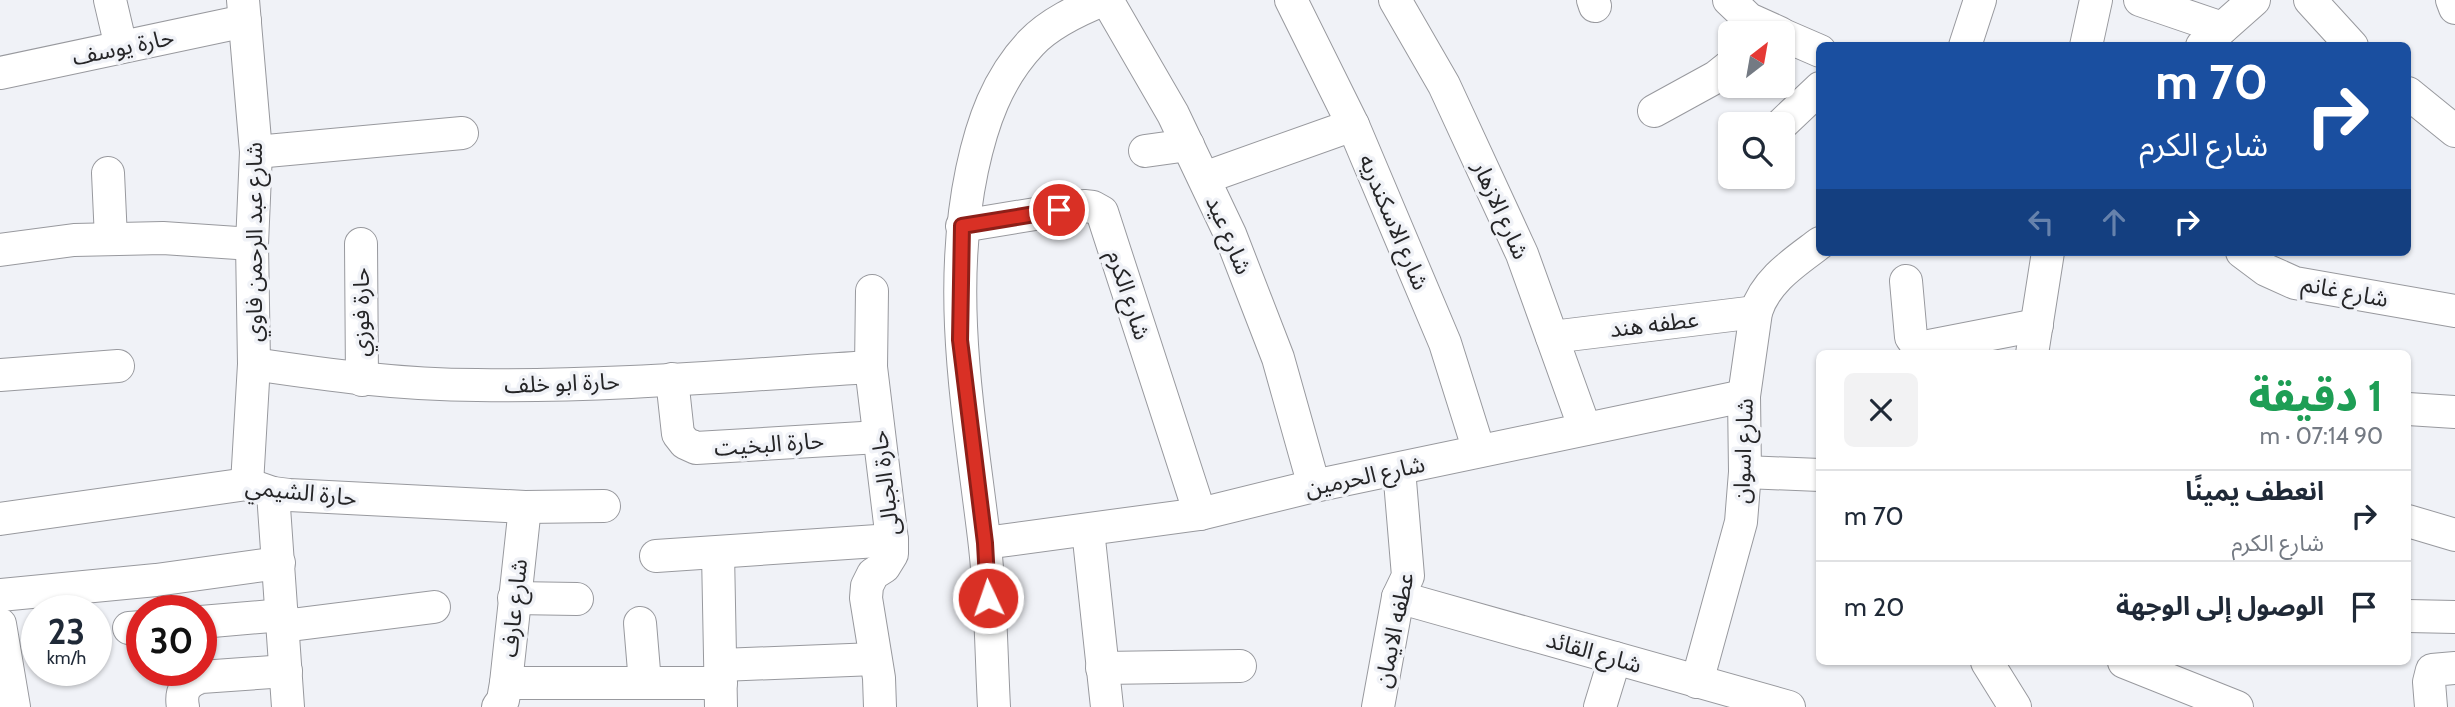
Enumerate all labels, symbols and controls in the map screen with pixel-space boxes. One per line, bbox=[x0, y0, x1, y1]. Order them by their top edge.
north arrow bbox=[1718, 21, 1796, 98]
map controls bbox=[1718, 21, 1795, 189]
street label: حارة يوسف bbox=[70, 23, 176, 71]
text: 70 m bbox=[2155, 52, 2268, 111]
icon: right bbox=[2292, 70, 2383, 161]
button: search bbox=[1718, 112, 1795, 189]
text: شارع الكرم bbox=[2139, 125, 2268, 164]
street label: شارع عبد الرحمن فاوي bbox=[240, 142, 271, 342]
street label: شارع الاسكندريه bbox=[1350, 150, 1435, 295]
street label: شارع الازهار bbox=[1464, 156, 1535, 265]
pin bbox=[1029, 180, 1089, 240]
icon: arrive bbox=[1040, 191, 1078, 229]
street label: شارع عيد bbox=[1197, 192, 1258, 280]
icon: left bbox=[2022, 203, 2060, 241]
icon: ahead bbox=[2095, 203, 2133, 241]
icon: right bbox=[2168, 203, 2206, 241]
street label: شارع الكرم bbox=[1098, 247, 1157, 345]
street label: حارة فوزي bbox=[347, 267, 378, 357]
street label: شارع غانم bbox=[2299, 269, 2391, 316]
street label: عطفه هند bbox=[1608, 305, 1700, 343]
street label: حارة ابو خلف bbox=[504, 367, 620, 399]
text: 1 دقيقة bbox=[2248, 370, 2383, 422]
button: close bbox=[1844, 373, 1918, 447]
street label: شارع اسوان bbox=[1727, 398, 1762, 504]
text: 90 m · 07:14 bbox=[2260, 422, 2383, 450]
street label: حارة البخيت bbox=[713, 426, 825, 462]
street label: حارة الجبالى bbox=[865, 429, 905, 537]
street label: شارع الحرمين bbox=[1303, 450, 1428, 505]
street label: حارة الشيمي bbox=[243, 472, 358, 515]
text: انعطف يمينًا bbox=[2185, 475, 2324, 507]
icon: right bbox=[2345, 497, 2383, 535]
text: 70 m bbox=[1844, 500, 1904, 532]
text: شارع الكرم bbox=[2232, 529, 2324, 557]
street label: شارع عارف bbox=[495, 557, 536, 659]
position arrow bbox=[951, 561, 1025, 635]
street label: عطفه الايمان bbox=[1368, 570, 1420, 690]
icon: arrive bbox=[2345, 588, 2383, 626]
text: الوصول إلى الوجهة bbox=[2116, 590, 2324, 622]
text: 20 m bbox=[1844, 591, 1904, 623]
speed limit sign: 30 bbox=[126, 595, 217, 686]
text: 23 bbox=[48, 610, 85, 653]
street label: شارع القائد bbox=[1542, 625, 1645, 682]
text: km/h bbox=[47, 647, 86, 669]

